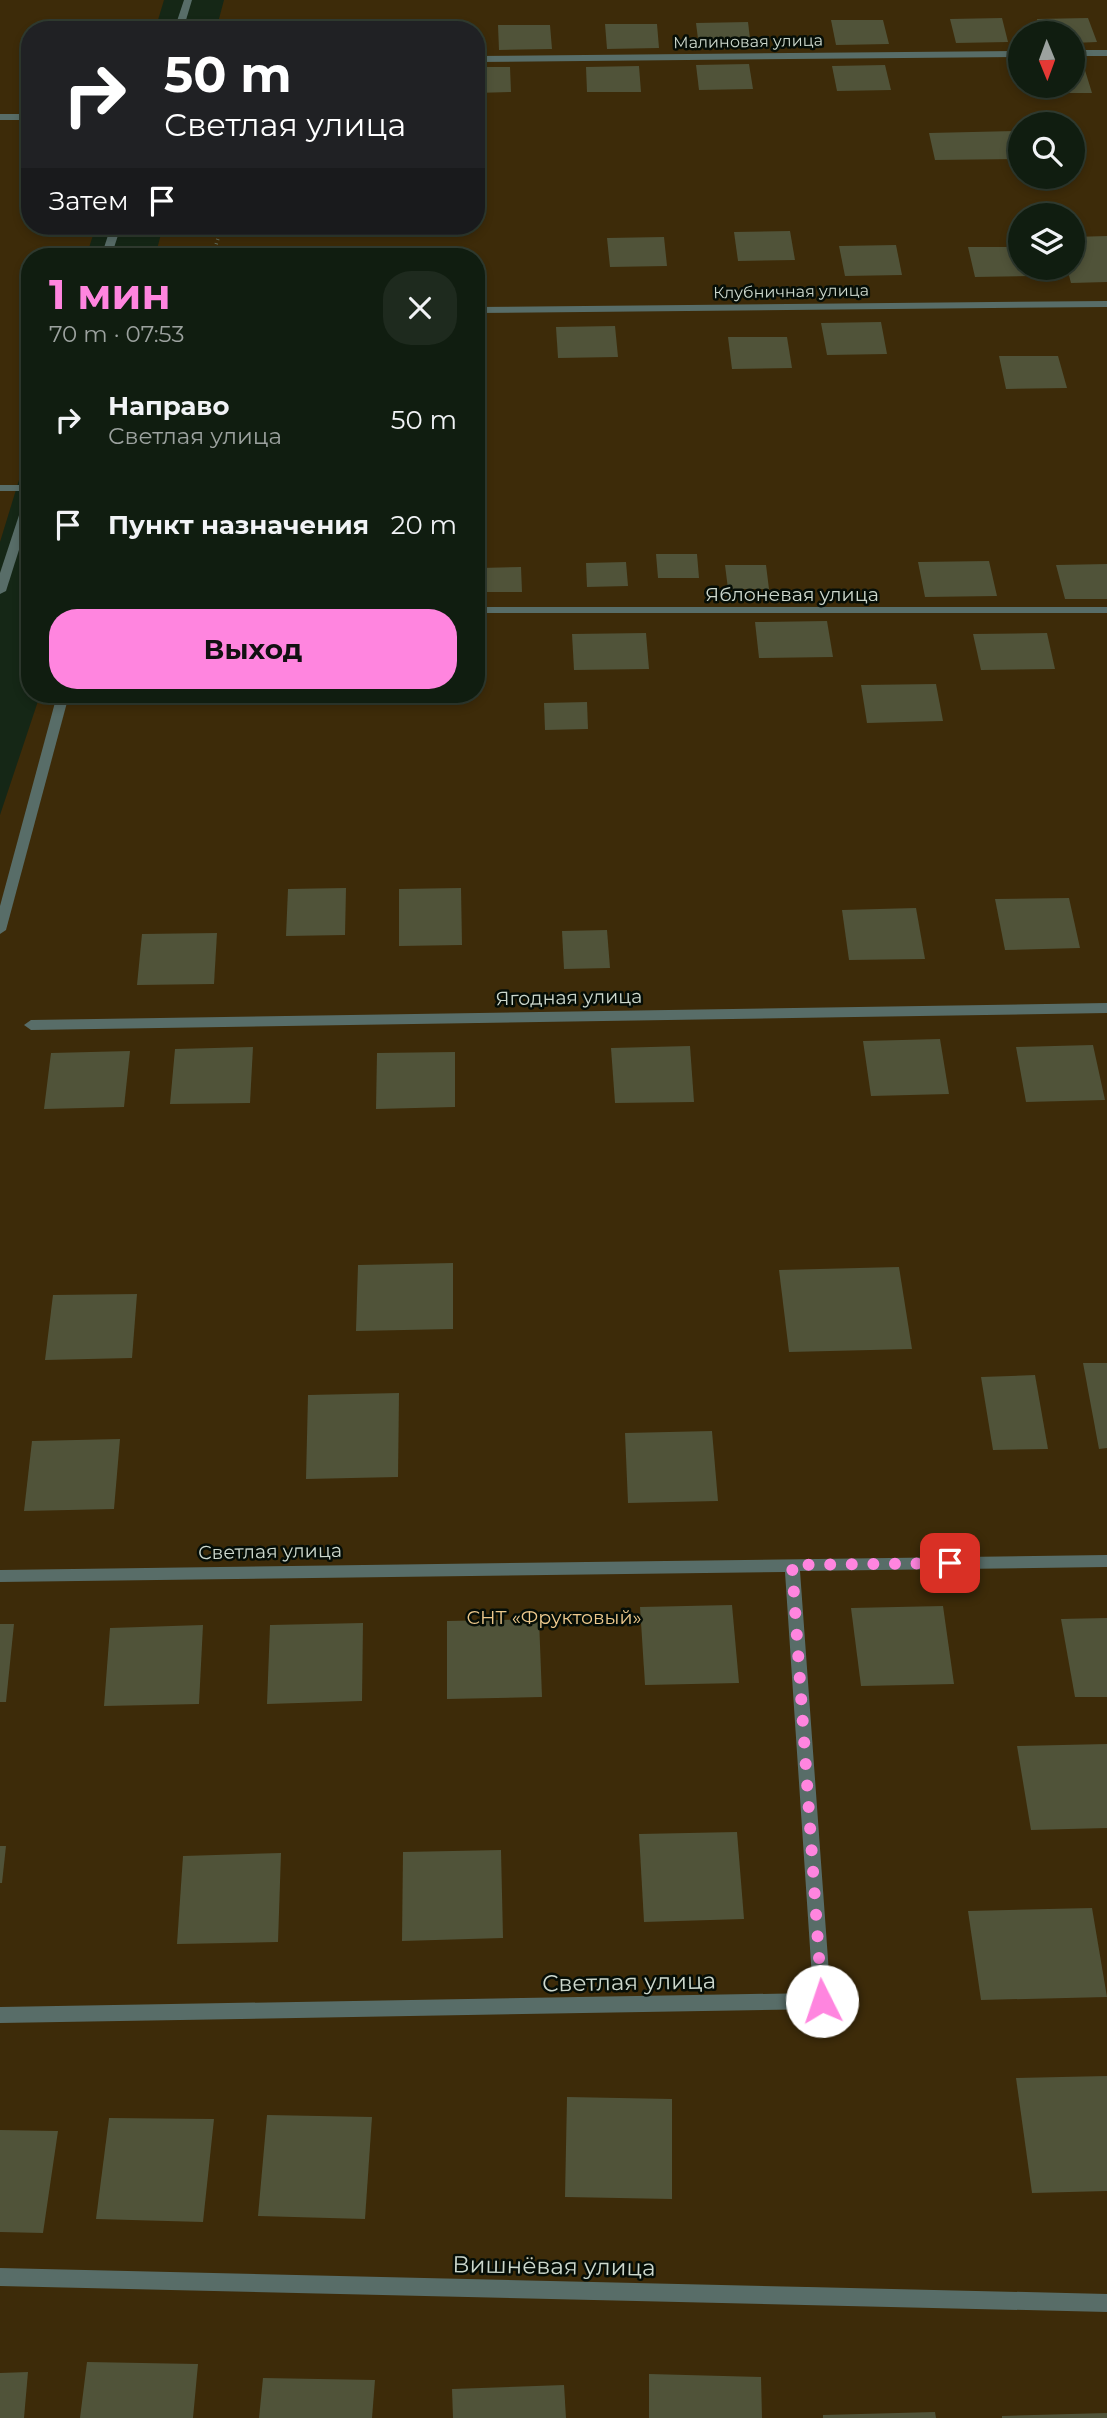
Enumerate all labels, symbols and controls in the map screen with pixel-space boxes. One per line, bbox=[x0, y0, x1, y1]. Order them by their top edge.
north arrow bbox=[1008, 21, 1085, 98]
map controls bbox=[1008, 21, 1085, 280]
street label: Малиновая улица bbox=[673, 31, 823, 52]
text: 50 m bbox=[164, 45, 292, 104]
icon: right bbox=[49, 49, 140, 140]
text: Светлая улица bbox=[164, 105, 406, 144]
button: search bbox=[1008, 112, 1085, 189]
icon: arrive bbox=[143, 182, 181, 220]
text: Затем bbox=[49, 185, 129, 217]
button: layers bbox=[1008, 203, 1085, 280]
text: 1 мин bbox=[49, 268, 171, 320]
button: close bbox=[383, 271, 457, 345]
street label: Клубничная улица bbox=[713, 281, 869, 302]
text: 70 m · 07:53 bbox=[49, 320, 184, 348]
text: Направо bbox=[108, 390, 229, 422]
icon: right bbox=[49, 401, 87, 439]
text: 50 m bbox=[391, 404, 457, 436]
text: Светлая улица bbox=[108, 422, 282, 450]
icon: arrive bbox=[49, 506, 87, 544]
text: Пункт назначения bbox=[108, 509, 369, 541]
text: 20 m bbox=[391, 509, 457, 541]
street label: Яблоневая улица bbox=[705, 583, 879, 606]
button: Выход bbox=[49, 609, 457, 689]
street label: Ягодная улица bbox=[496, 985, 642, 1010]
pin bbox=[920, 1533, 980, 1593]
street label: Светлая улица bbox=[198, 1539, 342, 1564]
icon: arrive bbox=[931, 1544, 969, 1582]
park label: СНТ «Фруктовый» bbox=[466, 1606, 642, 1629]
position arrow bbox=[785, 1964, 859, 2038]
street label: Светлая улица bbox=[542, 1966, 716, 1998]
street label: Вишнёвая улица bbox=[452, 2250, 656, 2282]

